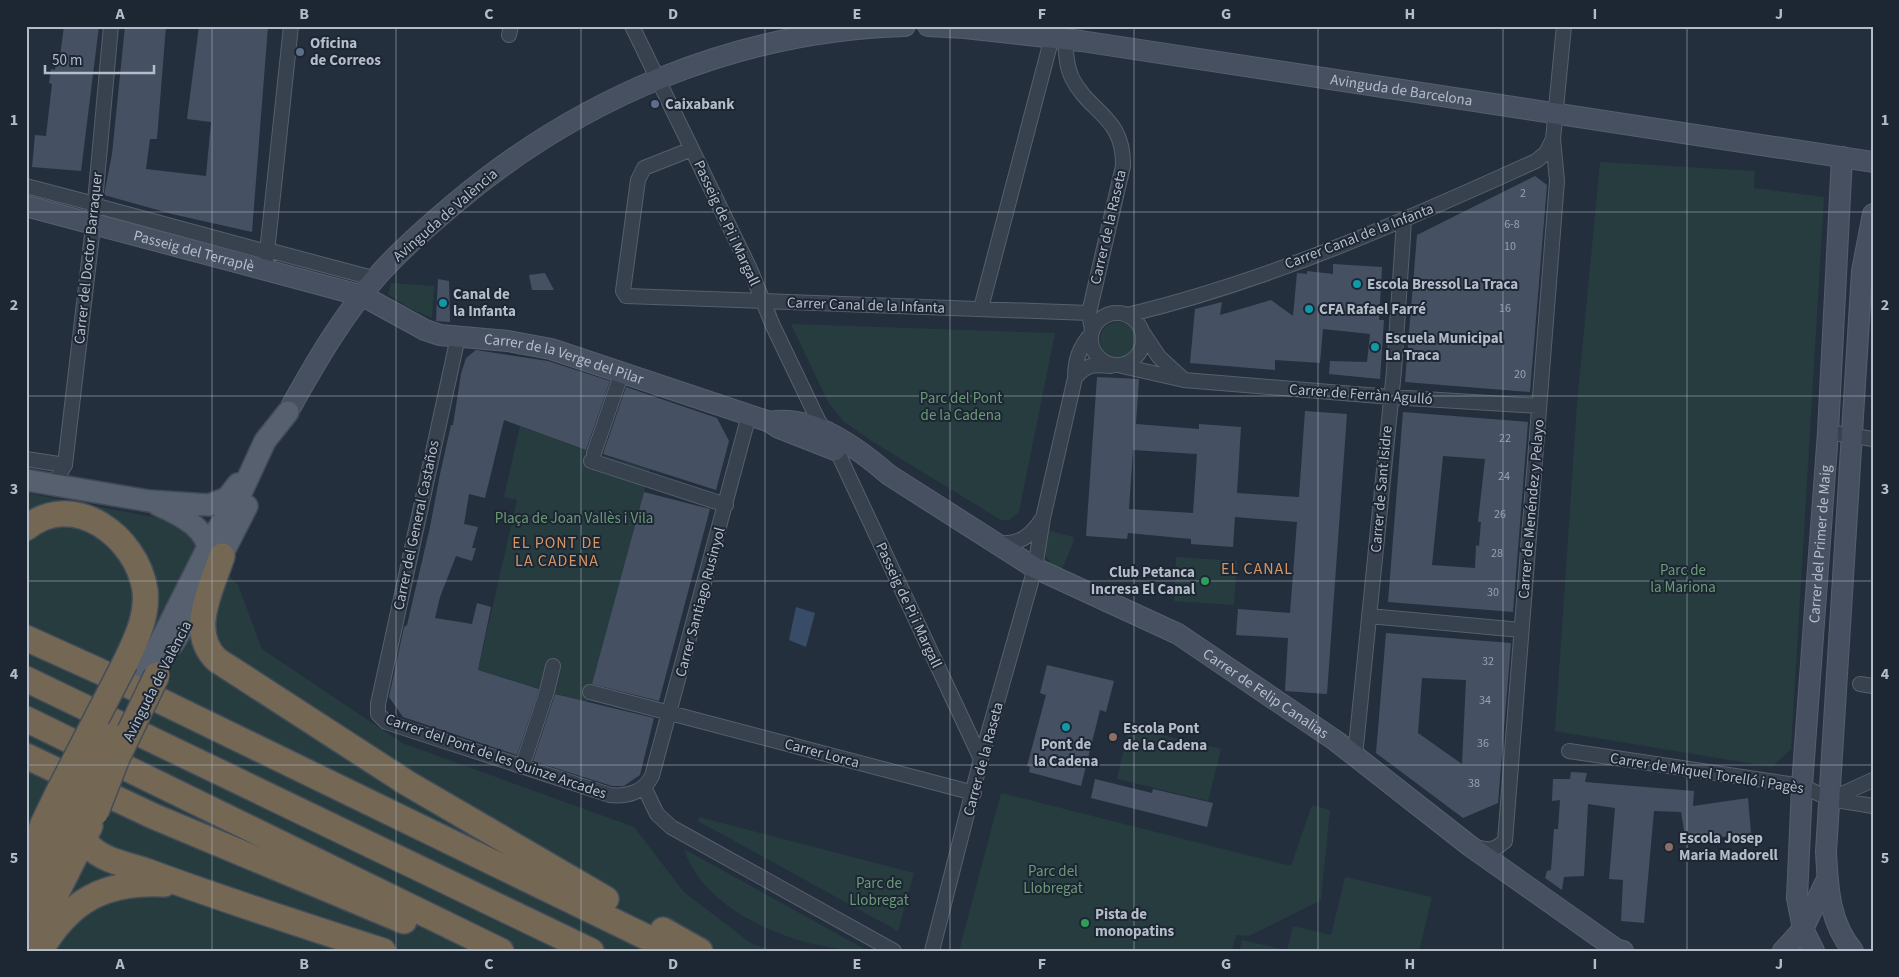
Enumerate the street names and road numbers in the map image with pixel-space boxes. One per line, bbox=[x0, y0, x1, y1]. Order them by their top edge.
street label: Avinguda de Barcelona bbox=[1329, 69, 1474, 112]
street label: Passeig de Pi i Margall bbox=[688, 157, 765, 290]
street label: Avinguda de València bbox=[388, 164, 502, 267]
street label: Carrer de la Raseta bbox=[1085, 168, 1132, 287]
street label: Carrer del Doctor Barraquer bbox=[69, 170, 108, 345]
street label: Carrer Canal de la Infanta bbox=[1282, 198, 1437, 275]
street label: Passeig del Terraplè bbox=[131, 225, 257, 278]
street label: Carrer Canal de la Infanta bbox=[787, 292, 945, 319]
street label: Carrer de la Verge del Pilar bbox=[483, 329, 647, 390]
street label: Carrer de Ferràn Agulló bbox=[1288, 379, 1433, 410]
street label: Carrer de Menéndez y Pelayo bbox=[1513, 418, 1550, 600]
street label: Carrer de Sant Isidre bbox=[1365, 425, 1398, 553]
street label: Carrer del General Castaños bbox=[388, 438, 445, 612]
street label: Carrer del Primer de Maig bbox=[1804, 464, 1837, 624]
street label: Carrer Santiago Rusinyol bbox=[670, 525, 731, 679]
street label: Passeig de Pi i Margall bbox=[870, 539, 947, 672]
street label: Avinguda de València bbox=[118, 617, 197, 745]
street label: Carrer de Felip Canalias bbox=[1198, 644, 1333, 744]
street label: Carrer de la Raseta bbox=[958, 700, 1009, 818]
street label: Carrer del Pont de les Quinze Arcades bbox=[382, 709, 609, 804]
street label: Carrer Lorca bbox=[782, 733, 862, 774]
street label: Carrer de Miquel Torelló i Pagès bbox=[1609, 748, 1805, 799]

